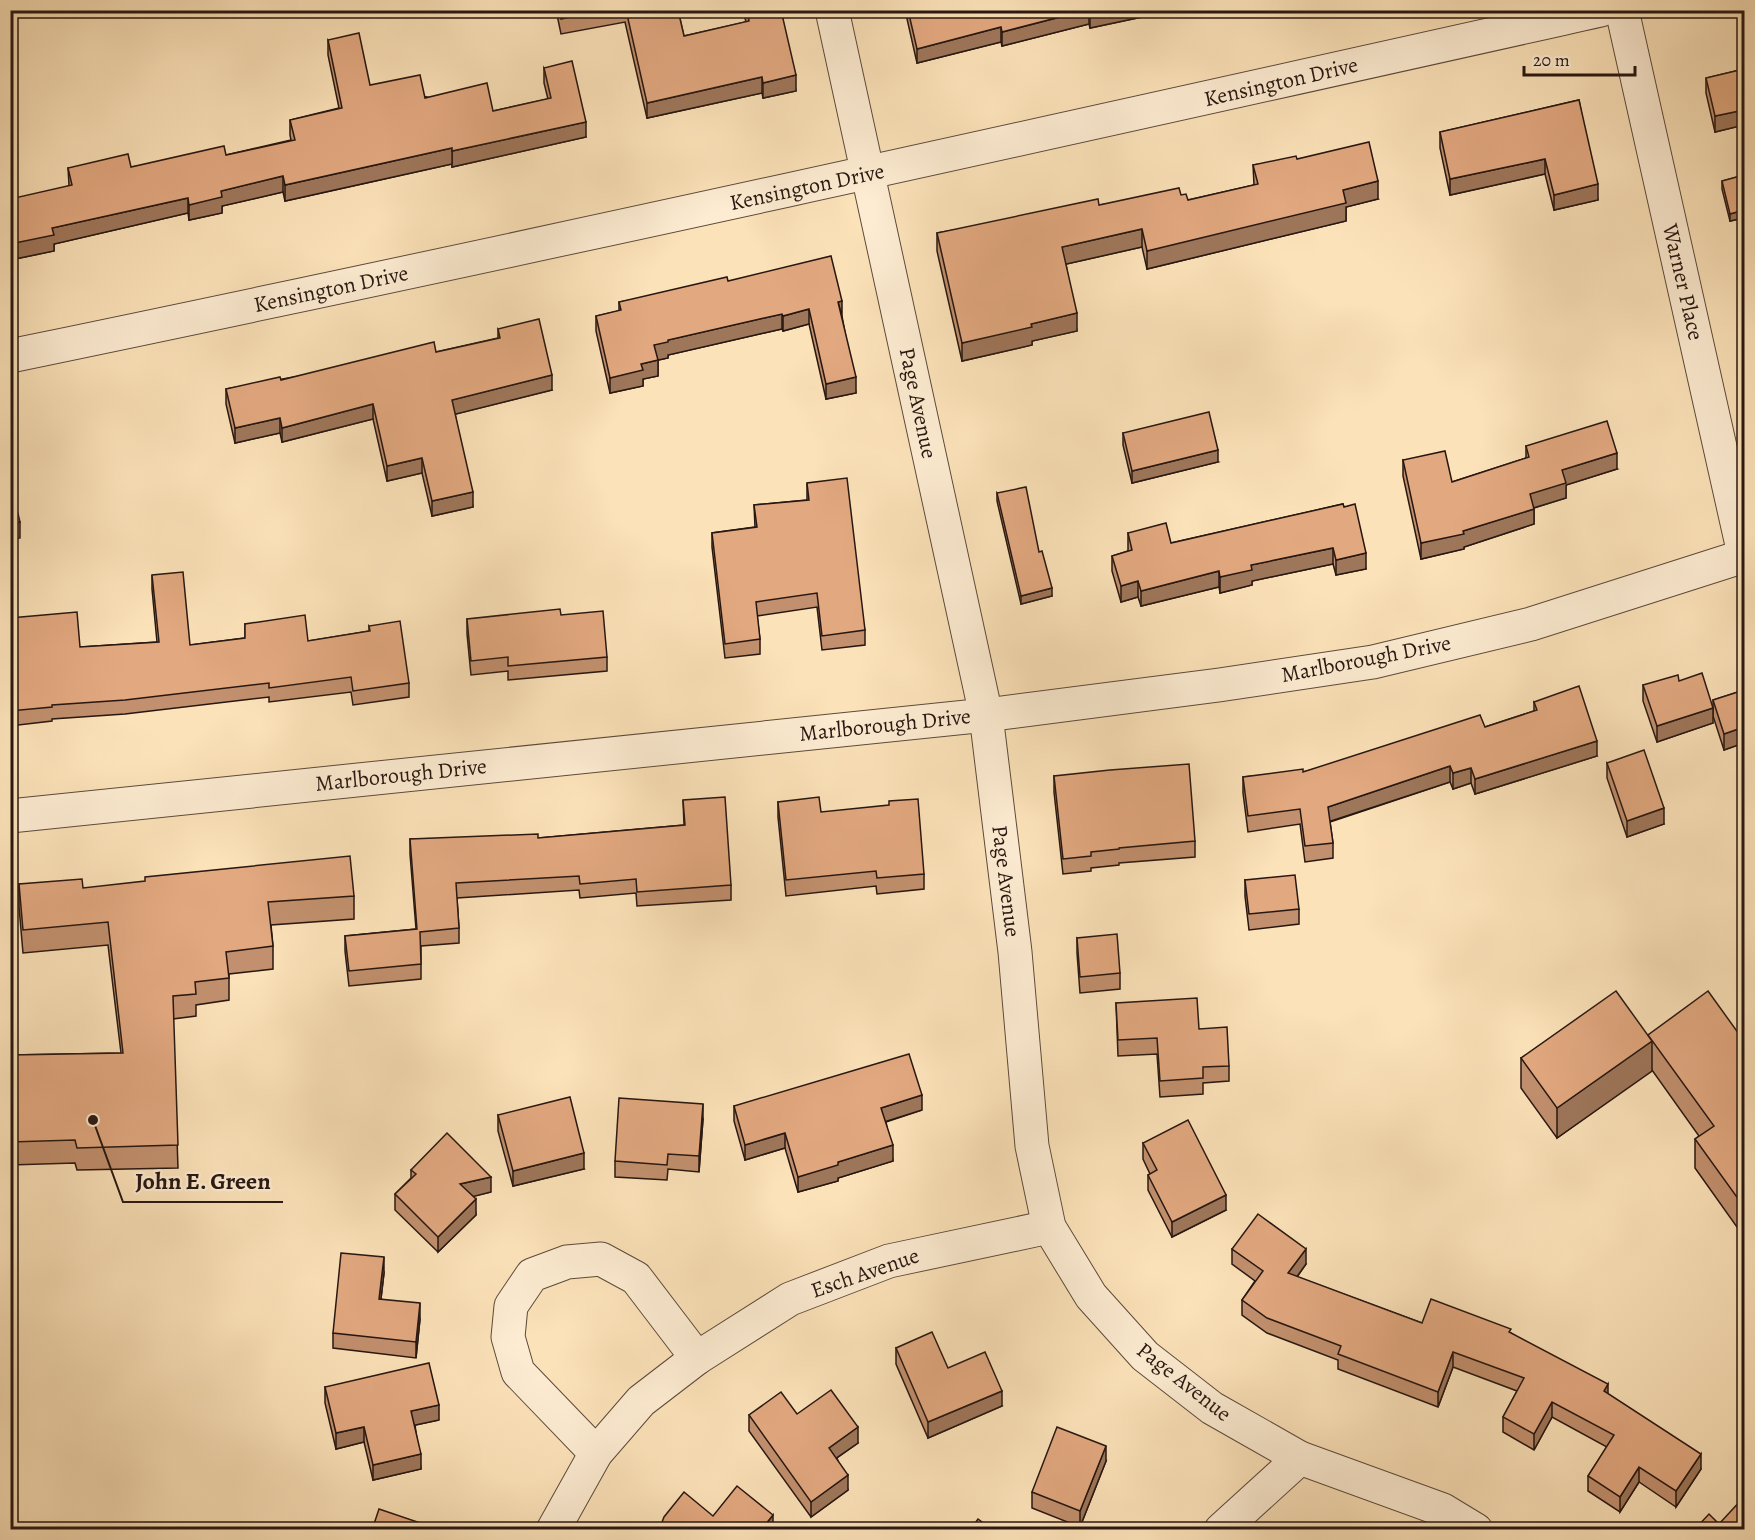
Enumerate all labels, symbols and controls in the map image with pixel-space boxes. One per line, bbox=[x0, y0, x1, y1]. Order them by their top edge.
scale bar bbox=[1524, 39, 1635, 77]
text: 20 m bbox=[1533, 48, 1570, 72]
street label: Kensington Drive bbox=[1201, 50, 1361, 114]
street label: Kensington Drive bbox=[727, 156, 887, 218]
street label: Warner Place bbox=[1655, 220, 1711, 343]
street label: Kensington Drive bbox=[251, 258, 411, 320]
street label: Page Avenue bbox=[892, 345, 944, 461]
street label: Marlborough Drive bbox=[1279, 628, 1453, 690]
street label: Marlborough Drive bbox=[798, 701, 972, 749]
street label: Marlborough Drive bbox=[314, 751, 488, 799]
street label: Page Avenue bbox=[984, 823, 1028, 939]
callout: John E. Green bbox=[123, 1160, 283, 1202]
text: John E. Green bbox=[135, 1165, 271, 1197]
street label: Esch Avenue bbox=[807, 1240, 923, 1306]
street label: Page Avenue bbox=[1130, 1335, 1238, 1429]

